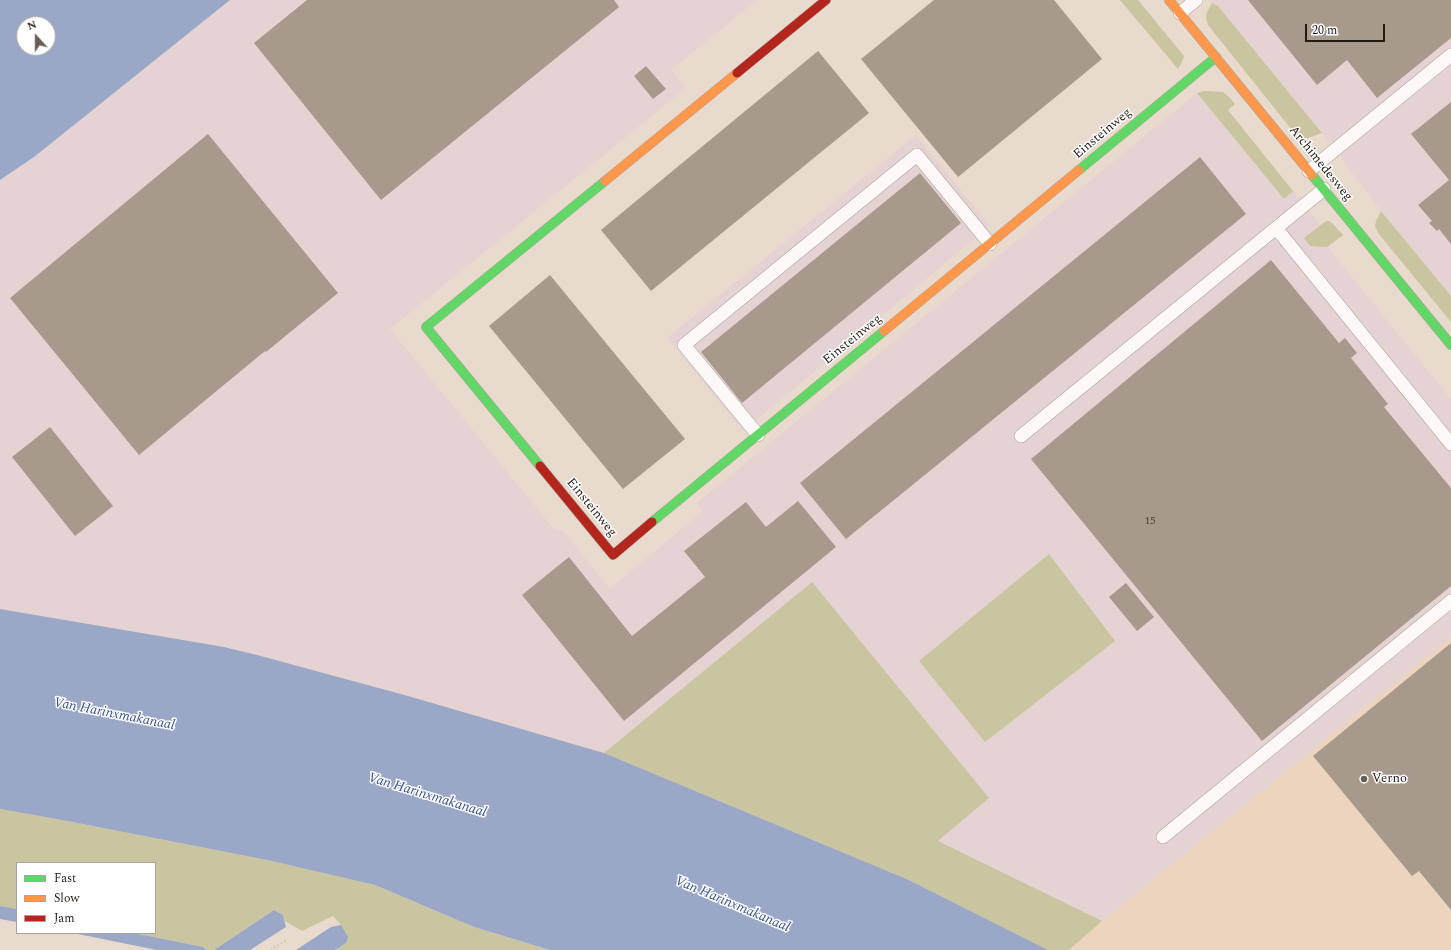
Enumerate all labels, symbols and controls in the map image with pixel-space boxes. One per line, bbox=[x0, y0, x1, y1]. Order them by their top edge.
north arrow bbox=[16, 16, 56, 56]
text: N bbox=[25, 16, 39, 35]
scale bar bbox=[1307, 16, 1387, 42]
text: 20 m bbox=[1312, 21, 1337, 40]
street label: Einsteinweg bbox=[1071, 105, 1135, 163]
street label: Archimedesweg bbox=[1285, 123, 1355, 205]
street label: Einsteinweg bbox=[820, 312, 886, 368]
street label: Einsteinweg bbox=[563, 475, 619, 541]
house number: 15 bbox=[1145, 515, 1155, 529]
water label: Van Harinxmakanaal bbox=[52, 695, 176, 735]
water label: Van Harinxmakanaal bbox=[366, 770, 488, 822]
place label: Verno bbox=[1372, 771, 1407, 787]
marker: Verno bbox=[1359, 774, 1369, 784]
legend bbox=[16, 862, 156, 934]
text: Fast bbox=[54, 869, 76, 888]
water label: Van Harinxmakanaal bbox=[672, 873, 792, 937]
text: Slow bbox=[54, 889, 79, 908]
text: Jam bbox=[54, 909, 75, 928]

